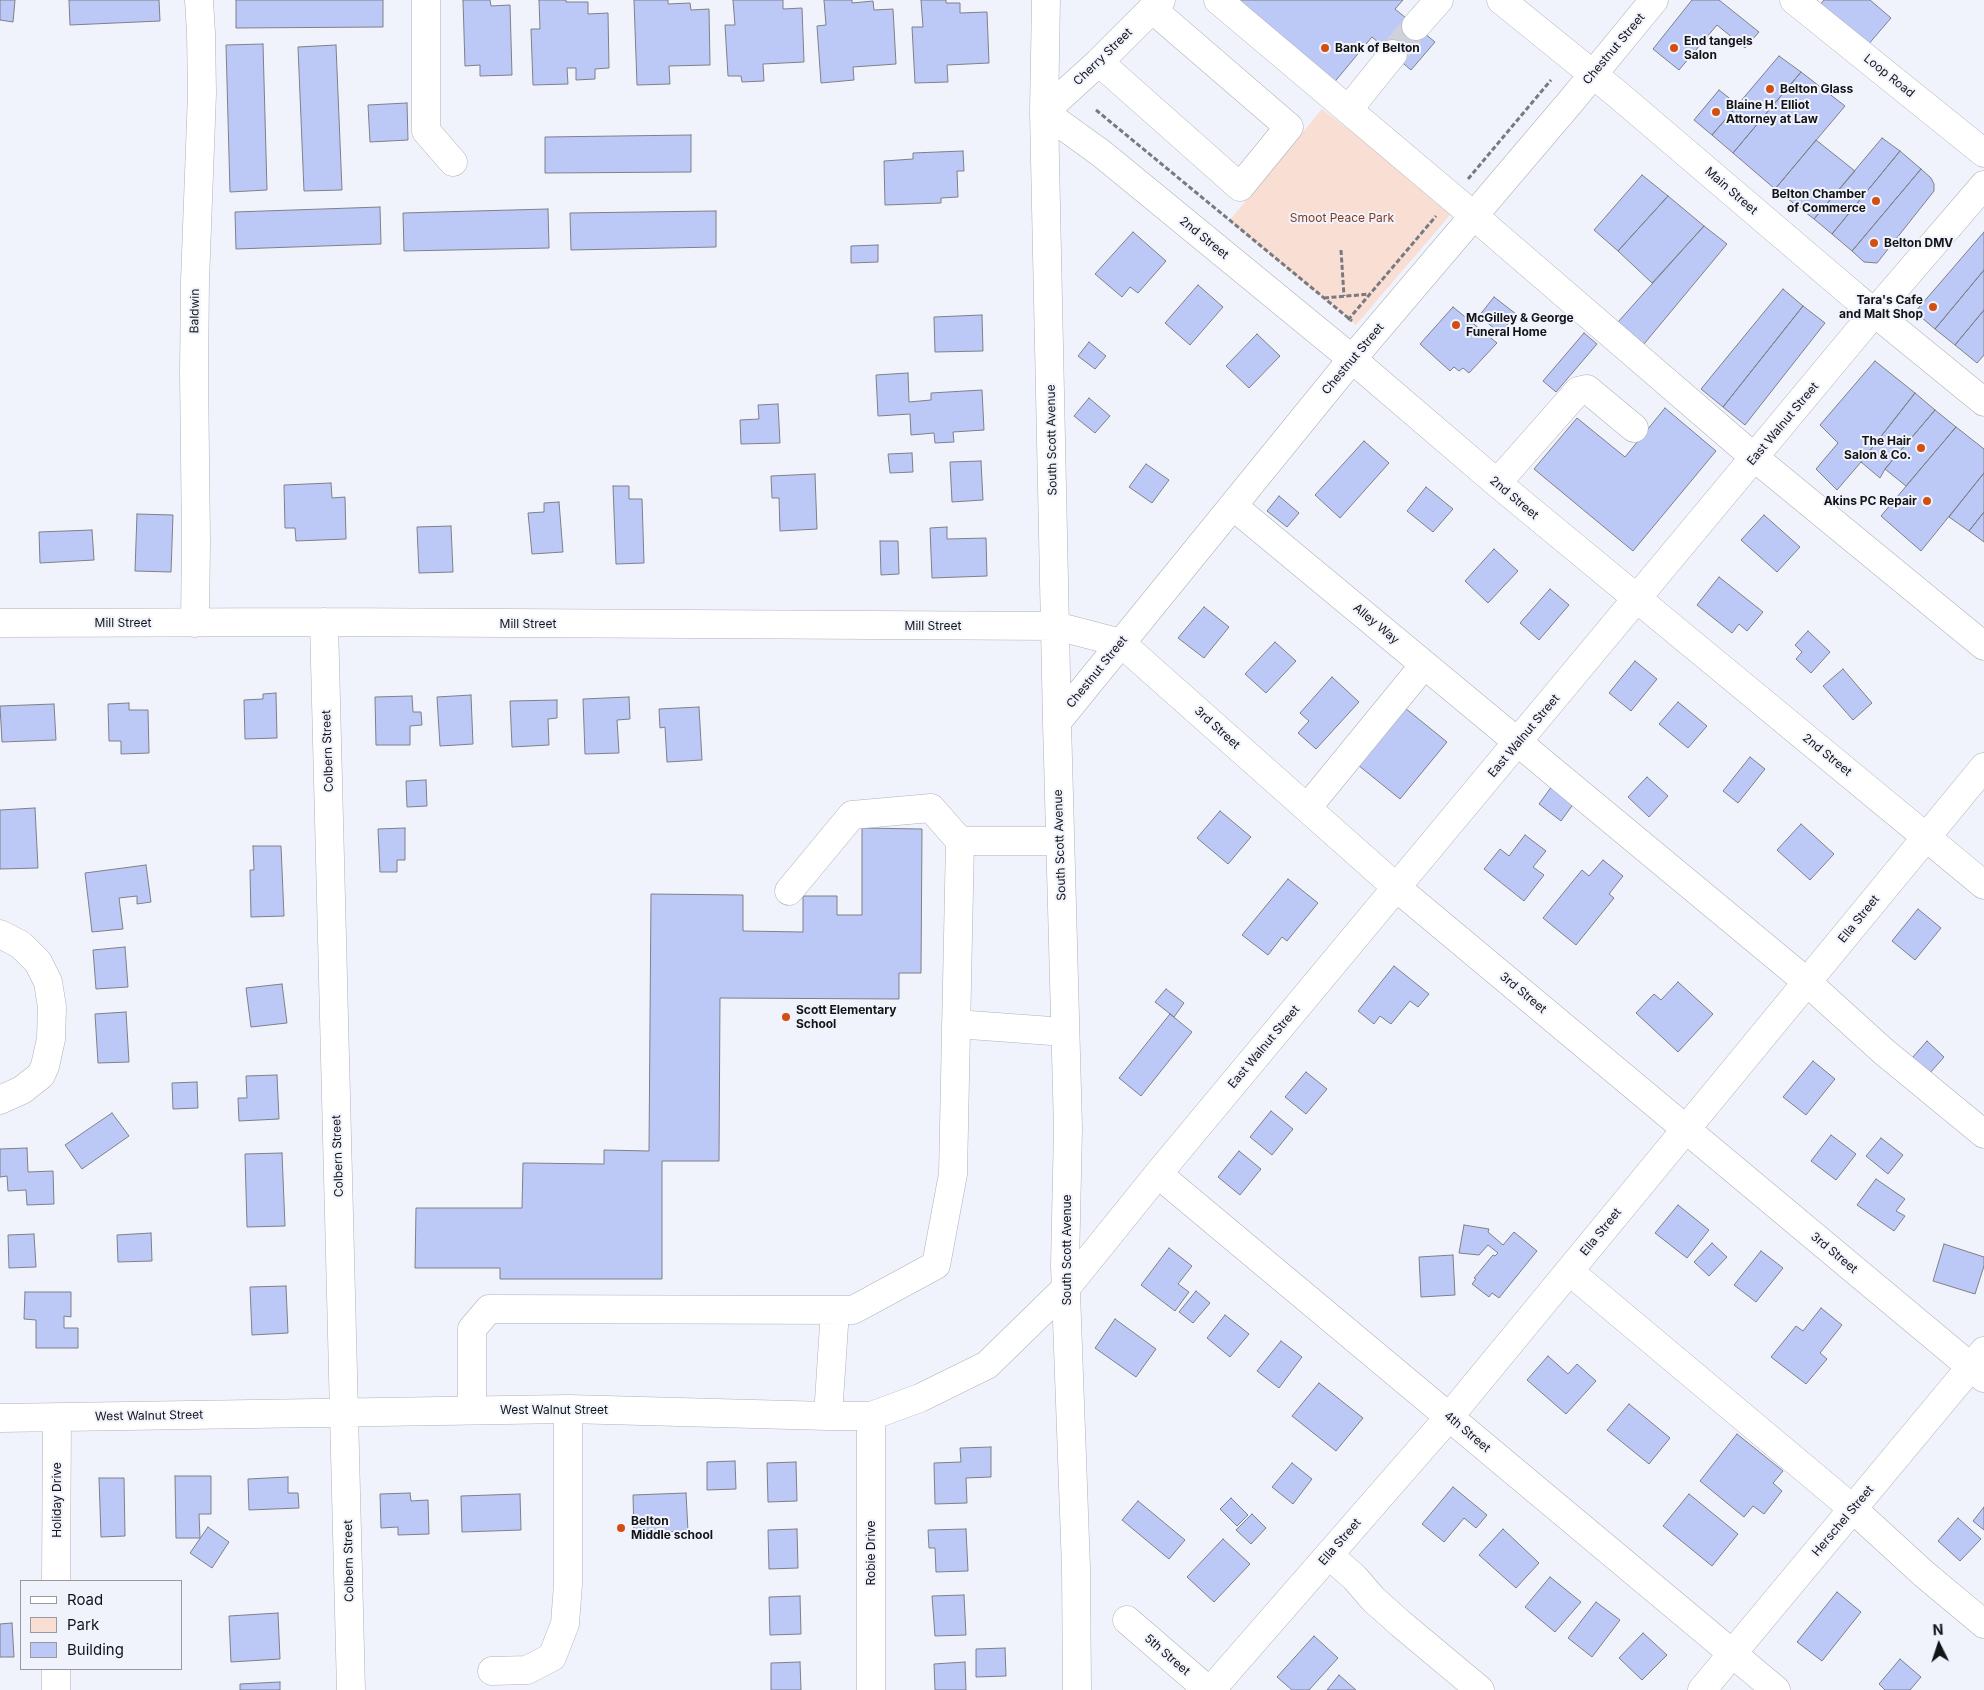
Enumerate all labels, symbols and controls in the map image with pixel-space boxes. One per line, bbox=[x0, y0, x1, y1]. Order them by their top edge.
street label: Chestnut Street bbox=[1580, 10, 1648, 88]
street label: Cherry Street bbox=[1071, 25, 1135, 89]
place label: End tangels Salon bbox=[1684, 34, 1753, 62]
place label: Bank of Belton bbox=[1335, 41, 1420, 55]
marker: Bank of Belton bbox=[1319, 42, 1331, 54]
marker: End tangels Salon bbox=[1668, 42, 1680, 54]
street label: Loop Road bbox=[1861, 51, 1917, 101]
place label: Belton Glass bbox=[1780, 82, 1853, 96]
marker: Belton Glass bbox=[1764, 83, 1776, 95]
place label: Blaine H. Elliot Attorney at Law bbox=[1726, 98, 1818, 126]
marker: Blaine H. Elliot Attorney at Law bbox=[1710, 106, 1722, 118]
street label: Main Street bbox=[1702, 164, 1760, 218]
place label: Belton Chamber of Commerce bbox=[1772, 187, 1866, 215]
marker: Belton Chamber of Commerce bbox=[1870, 195, 1882, 207]
park label: Smoot Peace Park bbox=[1290, 211, 1394, 225]
street label: 2nd Street bbox=[1177, 214, 1231, 262]
place label: Belton DMV bbox=[1884, 236, 1953, 250]
marker: Belton DMV bbox=[1868, 237, 1880, 249]
street label: Baldwin bbox=[187, 289, 203, 333]
place label: Tara's Cafe and Malt Shop bbox=[1839, 293, 1923, 321]
marker: Tara's Cafe and Malt Shop bbox=[1927, 301, 1939, 313]
place label: McGilley & George Funeral Home bbox=[1466, 311, 1574, 339]
marker: McGilley & George Funeral Home bbox=[1450, 319, 1462, 331]
street label: Chestnut Street bbox=[1319, 320, 1387, 398]
street label: East Walnut Street bbox=[1744, 380, 1822, 468]
street label: South Scott Avenue bbox=[1044, 384, 1060, 496]
place label: The Hair Salon & Co. bbox=[1844, 434, 1911, 462]
marker: The Hair Salon & Co. bbox=[1915, 442, 1927, 454]
street label: 2nd Street bbox=[1487, 474, 1541, 522]
place label: Akins PC Repair bbox=[1824, 494, 1917, 508]
marker: Akins PC Repair bbox=[1921, 495, 1933, 507]
street label: Alley Way bbox=[1350, 601, 1402, 647]
street label: Mill Street bbox=[95, 616, 151, 630]
street label: Mill Street bbox=[500, 617, 556, 631]
street label: Mill Street bbox=[905, 619, 961, 633]
street label: Chestnut Street bbox=[1064, 633, 1130, 711]
street label: East Walnut Street bbox=[1485, 692, 1563, 780]
street label: 3rd Street bbox=[1191, 704, 1243, 752]
street label: Colbern Street bbox=[319, 710, 337, 792]
street label: 2nd Street bbox=[1800, 731, 1854, 779]
street label: South Scott Avenue bbox=[1051, 789, 1069, 901]
street label: Ella Street bbox=[1835, 892, 1883, 946]
street label: 3rd Street bbox=[1497, 969, 1549, 1017]
place label: Scott Elementary School bbox=[796, 1003, 896, 1031]
street label: East Walnut Street bbox=[1225, 1003, 1303, 1091]
marker: Scott Elementary School bbox=[780, 1011, 792, 1023]
street label: Colbern Street bbox=[329, 1115, 347, 1197]
street label: South Scott Avenue bbox=[1060, 1194, 1074, 1306]
street label: Ella Street bbox=[1577, 1205, 1625, 1259]
street label: 3rd Street bbox=[1808, 1229, 1860, 1277]
street label: West Walnut Street bbox=[500, 1403, 608, 1417]
street label: West Walnut Street bbox=[95, 1408, 203, 1424]
street label: 4th Street bbox=[1441, 1408, 1493, 1456]
street label: Holiday Drive bbox=[50, 1462, 64, 1538]
street label: Herschel Street bbox=[1809, 1483, 1877, 1559]
place label: Belton Middle school bbox=[631, 1514, 713, 1542]
street label: Ella Street bbox=[1316, 1516, 1364, 1568]
street label: Colbern Street bbox=[341, 1520, 357, 1602]
street label: Robie Drive bbox=[864, 1520, 878, 1586]
marker: Belton Middle school bbox=[615, 1522, 627, 1534]
legend bbox=[20, 1580, 182, 1670]
text: Road bbox=[67, 1590, 103, 1609]
text: Park bbox=[67, 1615, 99, 1634]
north arrow bbox=[1914, 1620, 1964, 1670]
text: N bbox=[1932, 1621, 1944, 1638]
street label: 5th Street bbox=[1141, 1631, 1193, 1679]
text: Building bbox=[67, 1640, 124, 1659]

